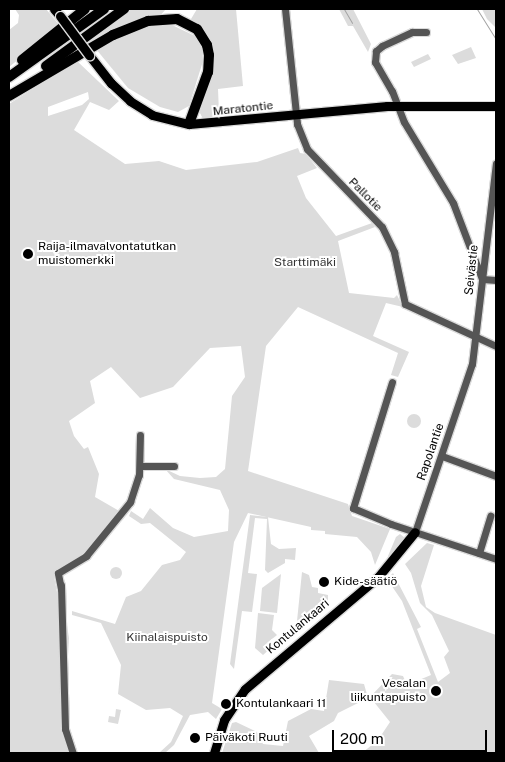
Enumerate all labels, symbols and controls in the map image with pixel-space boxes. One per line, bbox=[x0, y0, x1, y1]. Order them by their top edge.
street label: Maratontie bbox=[212, 99, 274, 119]
street label: Pallotie bbox=[345, 175, 385, 215]
place label: Raija-ilmavalvontatutkan muistomerkki bbox=[38, 240, 176, 268]
street label: Seivästie bbox=[462, 244, 482, 296]
marker: Raija-ilmavalvontatutkan muistomerkki bbox=[22, 248, 34, 260]
park label: Starttimäki bbox=[274, 256, 336, 270]
street label: Rapolantie bbox=[414, 421, 448, 483]
place label: Kide-säätiö bbox=[334, 575, 397, 589]
marker: Kide-säätiö bbox=[318, 576, 330, 588]
street label: Kontulankaari bbox=[264, 597, 332, 657]
park label: Kiinalaispuisto bbox=[126, 631, 208, 645]
place label: Vesalan liikuntapuisto bbox=[350, 677, 426, 705]
marker: Vesalan liikuntapuisto bbox=[430, 685, 442, 697]
place label: Kontulankaari 11 bbox=[236, 697, 326, 711]
marker: Kontulankaari 11 bbox=[220, 698, 232, 710]
scale bar bbox=[335, 720, 490, 752]
text: 200 m bbox=[340, 730, 384, 747]
place label: Päiväkoti Ruuti bbox=[205, 731, 288, 745]
marker: Päiväkoti Ruuti bbox=[189, 732, 201, 744]

